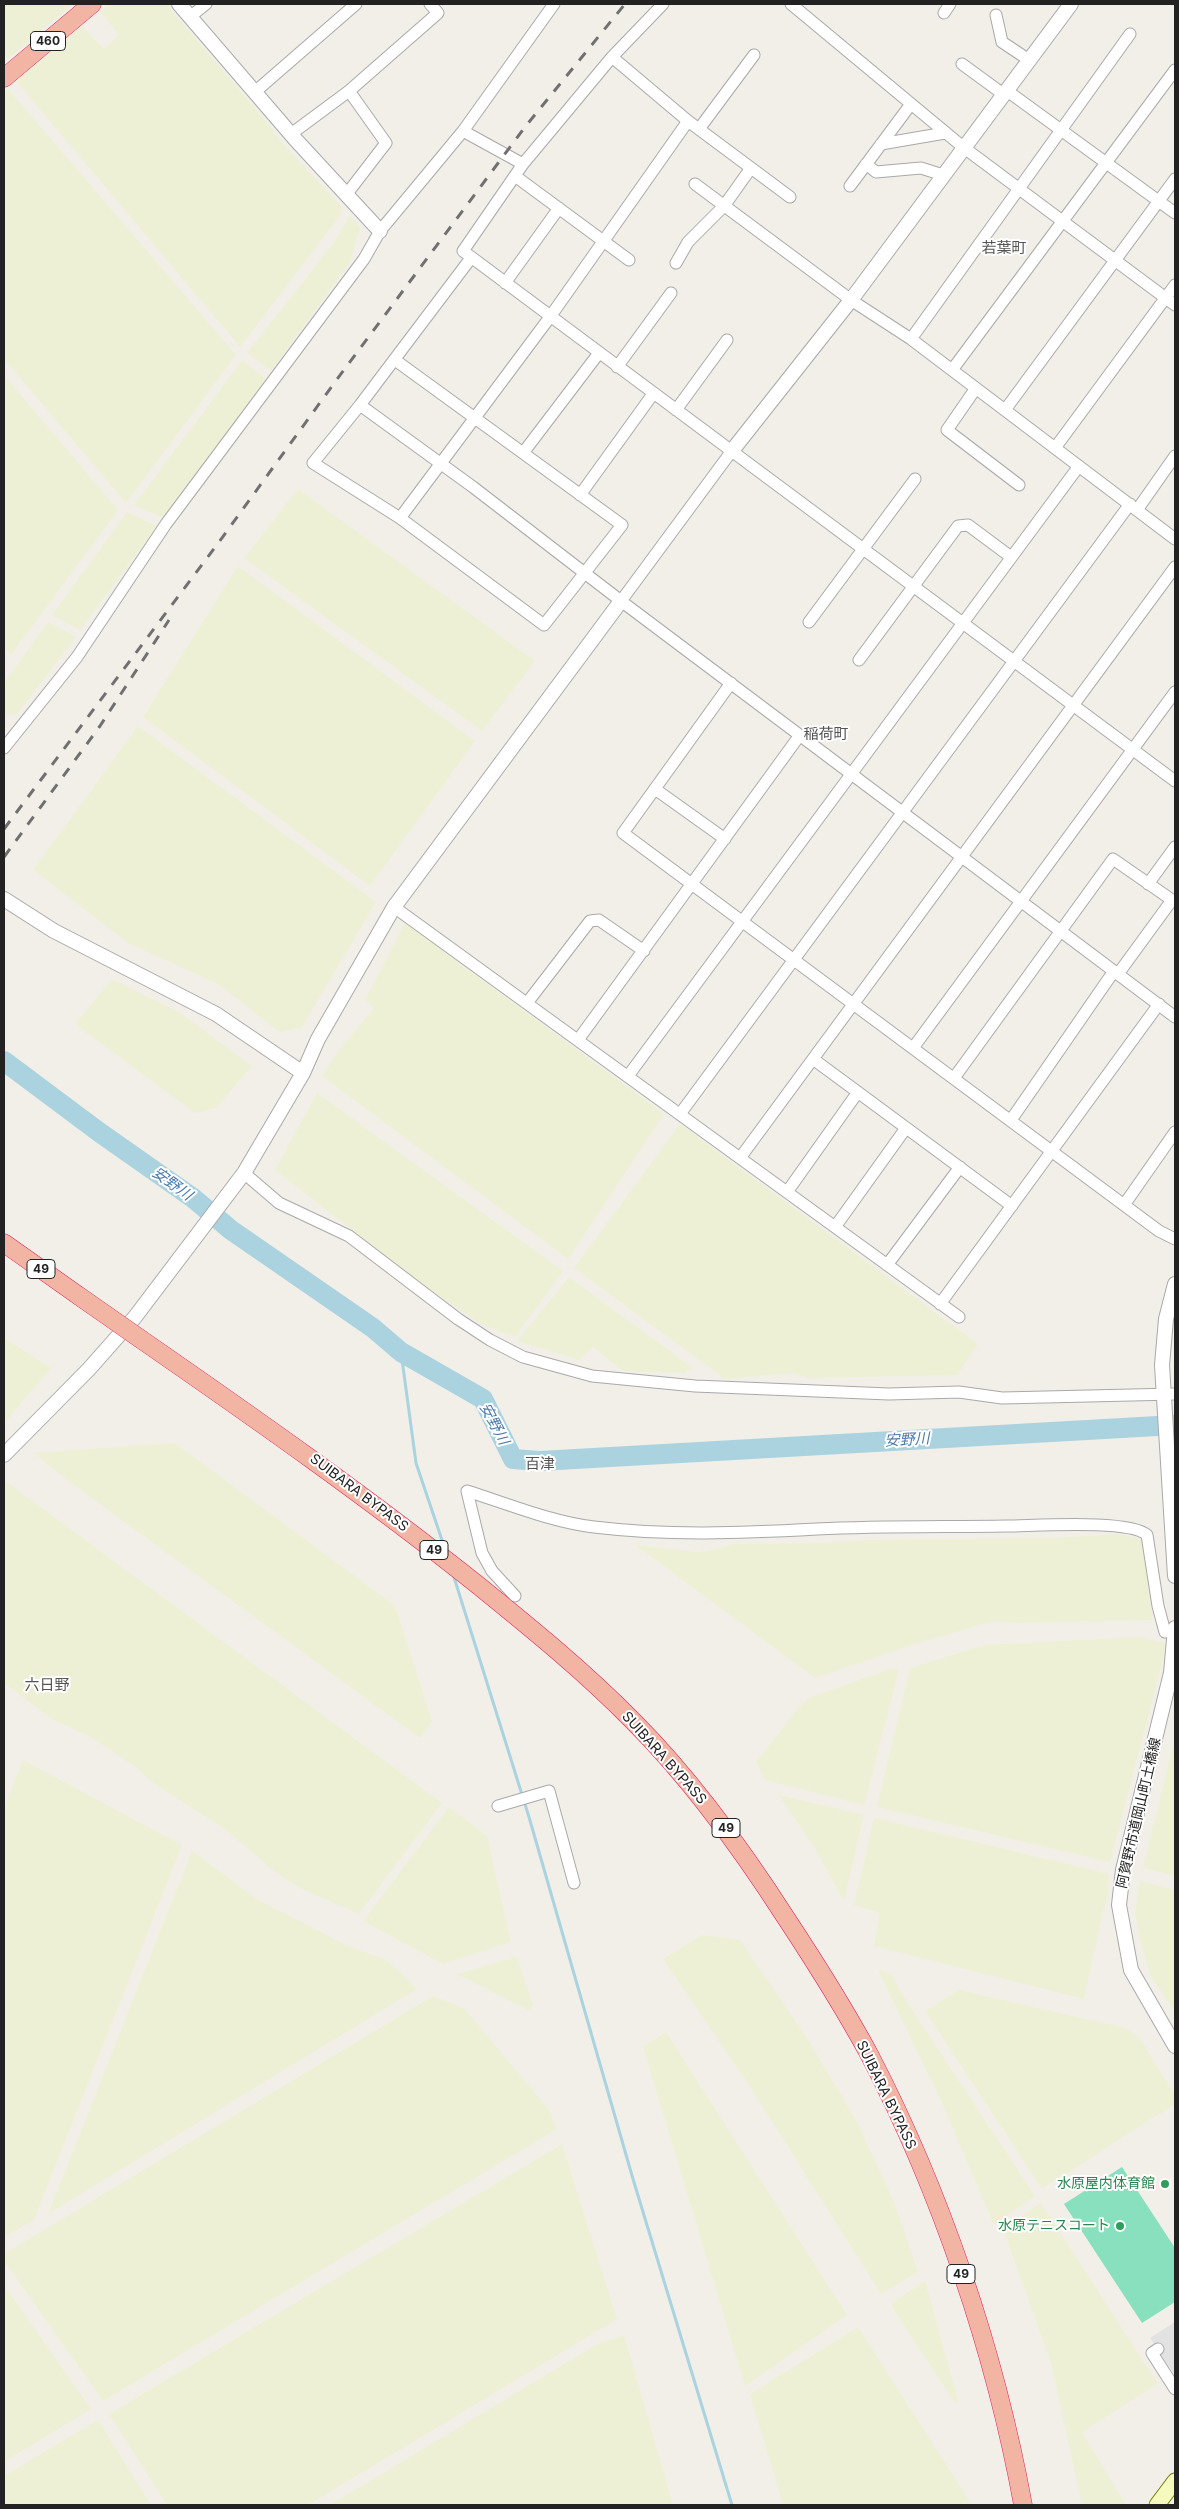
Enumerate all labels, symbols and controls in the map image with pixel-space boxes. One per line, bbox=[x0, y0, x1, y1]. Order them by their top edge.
road number: 460 bbox=[30, 31, 66, 50]
district label: 若葉町 bbox=[982, 239, 1026, 257]
district label: 稲荷町 bbox=[804, 725, 848, 743]
water label: 安野川 bbox=[149, 1163, 195, 1205]
road number: 49 bbox=[27, 1260, 55, 1278]
water label: 安野川 bbox=[475, 1400, 513, 1448]
water label: 安野川 bbox=[884, 1430, 930, 1450]
street label: SUIBARA BYPASS bbox=[307, 1451, 411, 1535]
district label: 百津 bbox=[525, 1455, 555, 1473]
road number: 49 bbox=[420, 1540, 448, 1560]
district label: 六日野 bbox=[25, 1676, 69, 1694]
street label: SUIBARA BYPASS bbox=[618, 1708, 710, 1808]
street label: 阿賀野市道岡山町土橋線 bbox=[1113, 1736, 1165, 1890]
road number: 49 bbox=[712, 1819, 740, 1838]
street label: SUIBARA BYPASS bbox=[852, 2038, 920, 2152]
place label: 水原屋内体育館 bbox=[1057, 2176, 1155, 2192]
marker: 水原屋内体育館 bbox=[1159, 2178, 1171, 2190]
place label: 水原テニスコート bbox=[998, 2218, 1110, 2234]
marker: 水原テニスコート bbox=[1114, 2220, 1126, 2232]
road number: 49 bbox=[947, 2264, 975, 2284]

